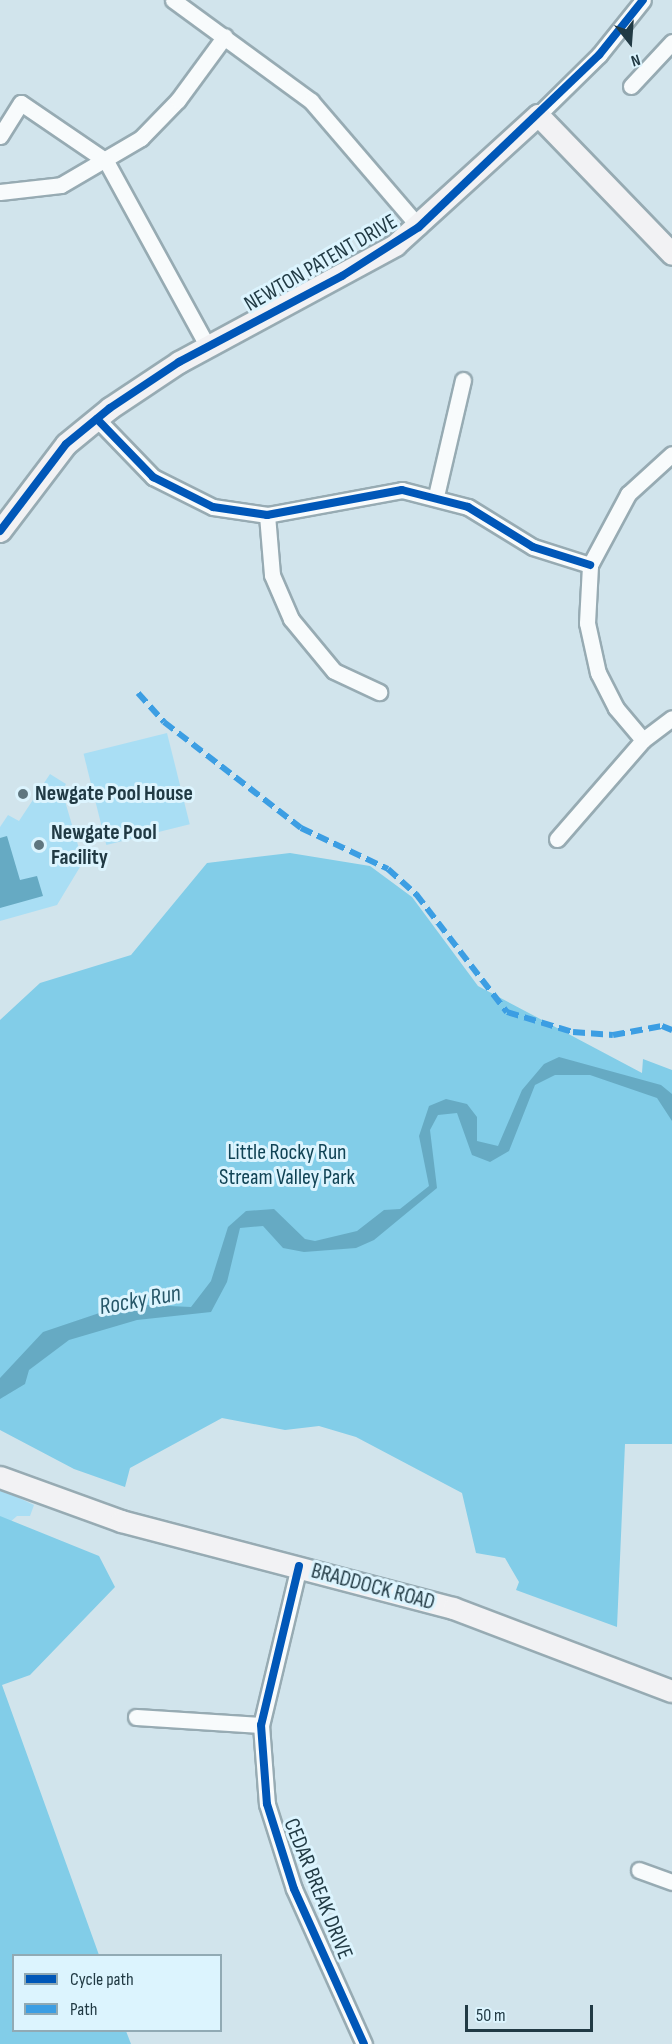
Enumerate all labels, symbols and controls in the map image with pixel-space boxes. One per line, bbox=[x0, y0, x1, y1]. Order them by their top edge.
north arrow bbox=[600, 12, 660, 72]
text: N bbox=[629, 49, 642, 70]
street label: NEWTON PATENT DRIVE bbox=[240, 209, 402, 317]
place label: Newgate Pool House bbox=[35, 781, 193, 807]
marker: Newgate Pool House bbox=[16, 787, 30, 801]
place label: Newgate Pool Facility bbox=[51, 819, 157, 870]
marker: Newgate Pool Facility bbox=[32, 838, 46, 852]
park label: Little Rocky Run Stream Valley Park bbox=[219, 1139, 355, 1190]
water label: Rocky Run bbox=[97, 1279, 183, 1321]
street label: BRADDOCK ROAD bbox=[308, 1558, 438, 1616]
street label: CEDAR BREAK DRIVE bbox=[278, 1815, 358, 1963]
legend bbox=[12, 1954, 222, 2032]
text: Cycle path bbox=[70, 1969, 134, 1990]
scale bar bbox=[468, 1993, 596, 2031]
text: Path bbox=[70, 1999, 98, 2020]
text: 50 m bbox=[476, 2005, 506, 2026]

